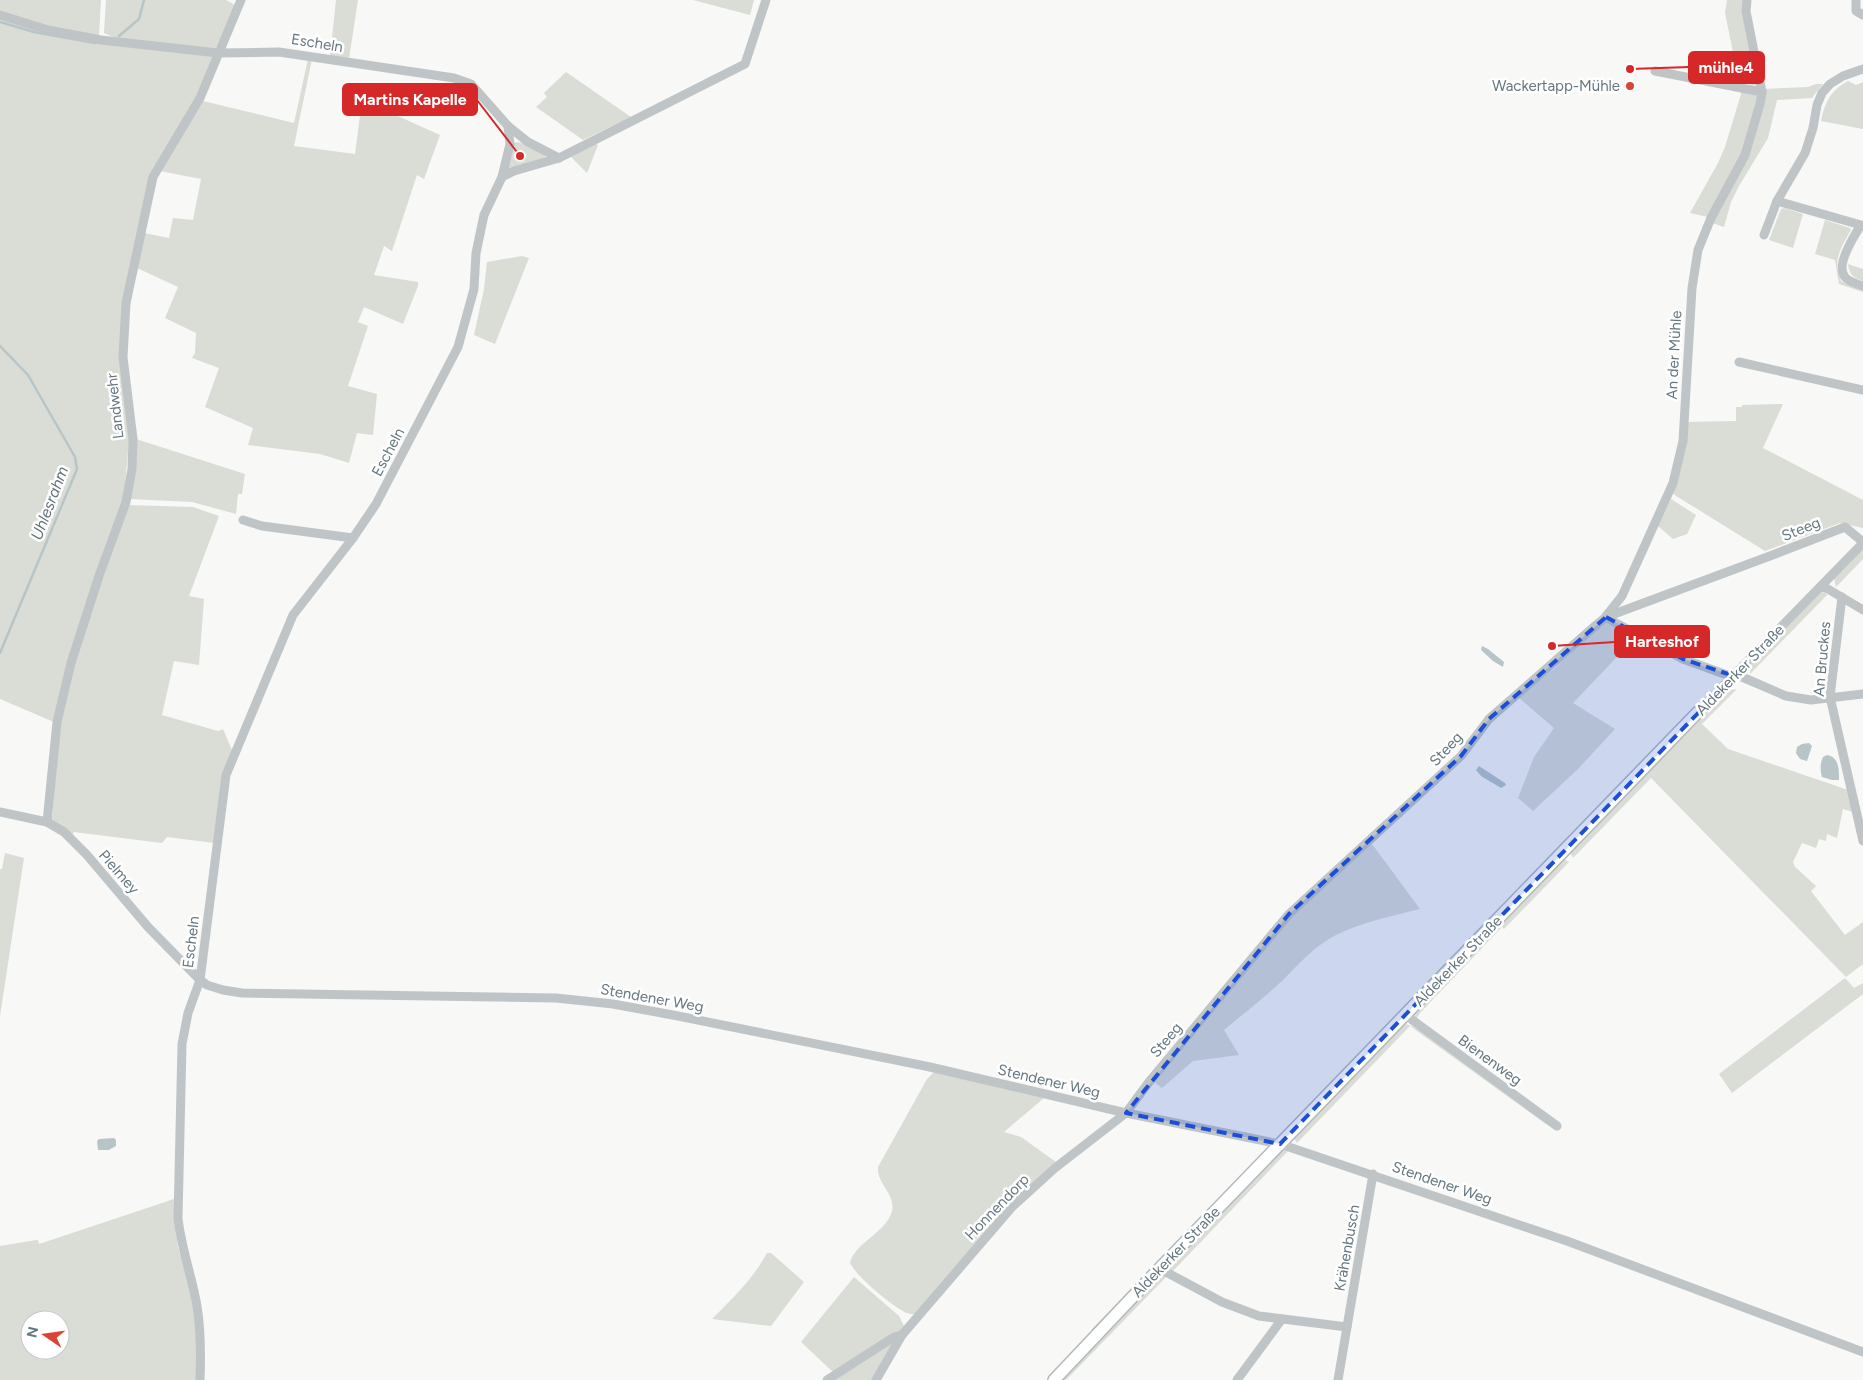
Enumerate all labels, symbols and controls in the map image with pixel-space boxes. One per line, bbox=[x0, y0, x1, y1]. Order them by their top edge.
street label: Escheln bbox=[290, 30, 344, 56]
callout: mühle4 bbox=[1689, 52, 1764, 83]
text: mühle4 bbox=[1698, 58, 1754, 77]
place label: Wackertapp-Mühle bbox=[1492, 77, 1620, 95]
marker: Wackertapp-Mühle bbox=[1624, 80, 1636, 92]
callout: Martins Kapelle bbox=[343, 84, 477, 115]
text: Martins Kapelle bbox=[353, 90, 467, 109]
street label: An der Mühle bbox=[1663, 310, 1685, 400]
street label: Landwehr bbox=[103, 372, 127, 440]
street label: Escheln bbox=[368, 425, 408, 479]
water label: Uhlesrahm bbox=[27, 463, 72, 543]
street label: Steeg bbox=[1779, 513, 1823, 545]
street label: Aldekerker Straße bbox=[1692, 621, 1788, 719]
street label: An Bruckes bbox=[1810, 621, 1834, 697]
callout: Harteshof bbox=[1615, 626, 1709, 657]
text: Harteshof bbox=[1625, 632, 1700, 651]
street label: Steeg bbox=[1426, 728, 1466, 770]
street label: Pielmey bbox=[95, 846, 143, 898]
street label: Aldekerker Straße bbox=[1410, 912, 1506, 1010]
street label: Escheln bbox=[179, 915, 203, 969]
street label: Stendener Weg bbox=[599, 980, 705, 1016]
street label: Steeg bbox=[1146, 1019, 1186, 1061]
street label: Bienenweg bbox=[1455, 1031, 1525, 1089]
street label: Stendener Weg bbox=[996, 1060, 1102, 1102]
street label: Stendener Weg bbox=[1390, 1157, 1494, 1209]
street label: Honnendorp bbox=[961, 1170, 1033, 1244]
street label: Aldekerker Straße bbox=[1128, 1203, 1224, 1301]
street label: Krähenbusch bbox=[1331, 1203, 1363, 1293]
north arrow bbox=[20, 1310, 70, 1360]
text: N bbox=[23, 1325, 42, 1339]

